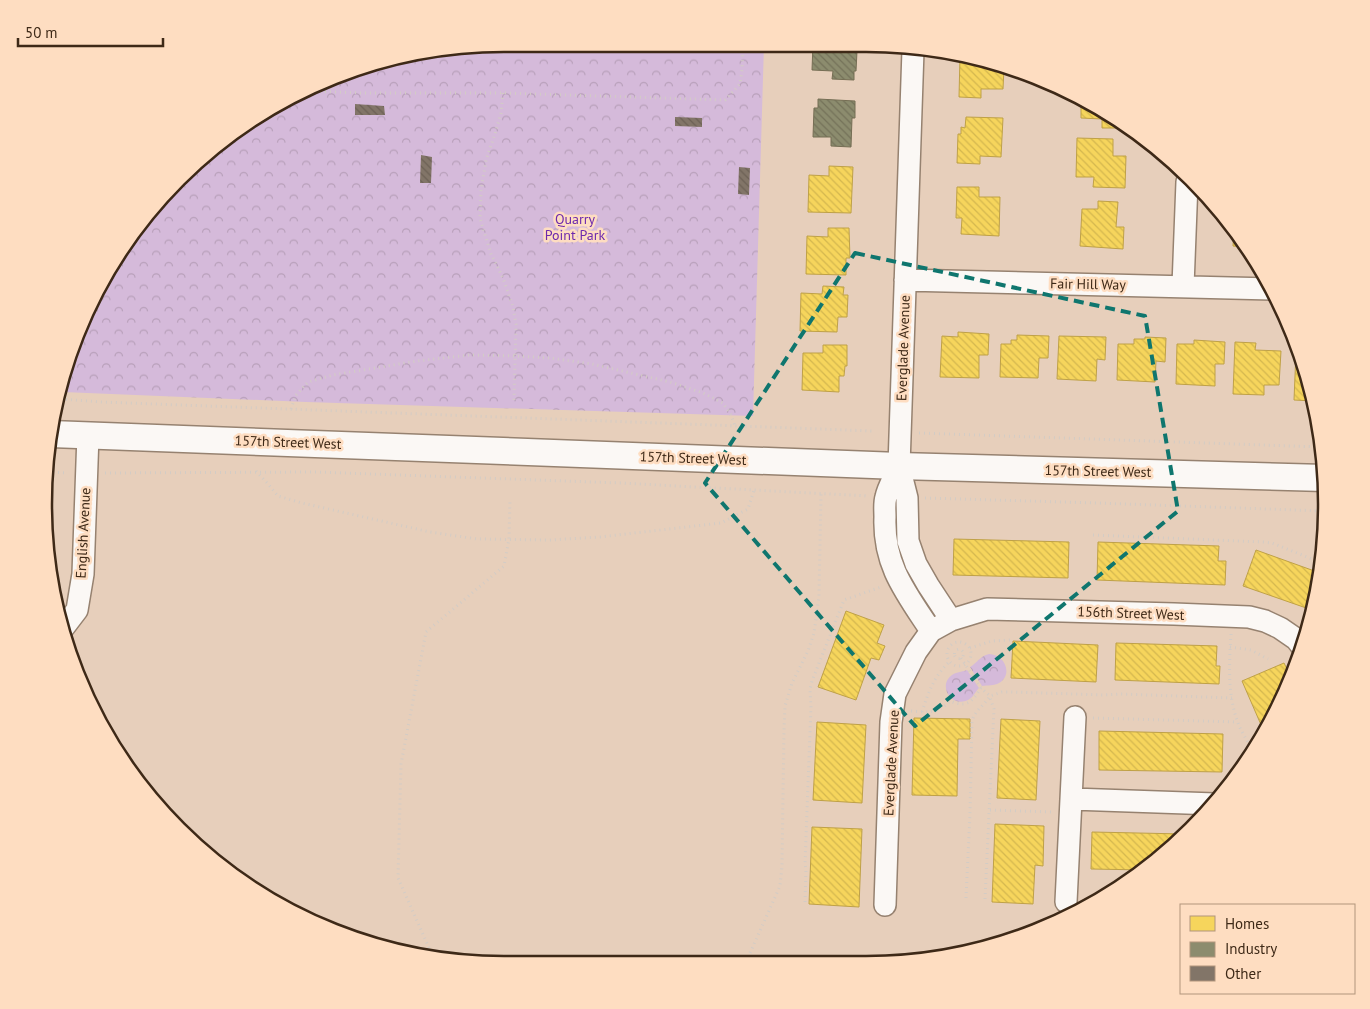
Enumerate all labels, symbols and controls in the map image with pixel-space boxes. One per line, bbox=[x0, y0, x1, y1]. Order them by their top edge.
scale bar bbox=[18, 15, 162, 47]
text: 50 m bbox=[25, 23, 58, 42]
park label: Quarry Point Park bbox=[545, 210, 606, 244]
street label: Fair Hill Way bbox=[1050, 274, 1126, 294]
street label: Everglade Avenue bbox=[892, 295, 914, 401]
street label: 157th Street West bbox=[234, 431, 342, 453]
street label: 157th Street West bbox=[639, 447, 747, 469]
street label: 157th Street West bbox=[1045, 461, 1152, 481]
street label: English Avenue bbox=[72, 487, 94, 579]
street label: 156th Street West bbox=[1077, 602, 1185, 624]
street label: Everglade Avenue bbox=[879, 710, 903, 816]
legend bbox=[1180, 904, 1355, 994]
text: Homes bbox=[1225, 914, 1269, 933]
text: Industry bbox=[1225, 939, 1277, 958]
text: Other bbox=[1225, 964, 1261, 983]

